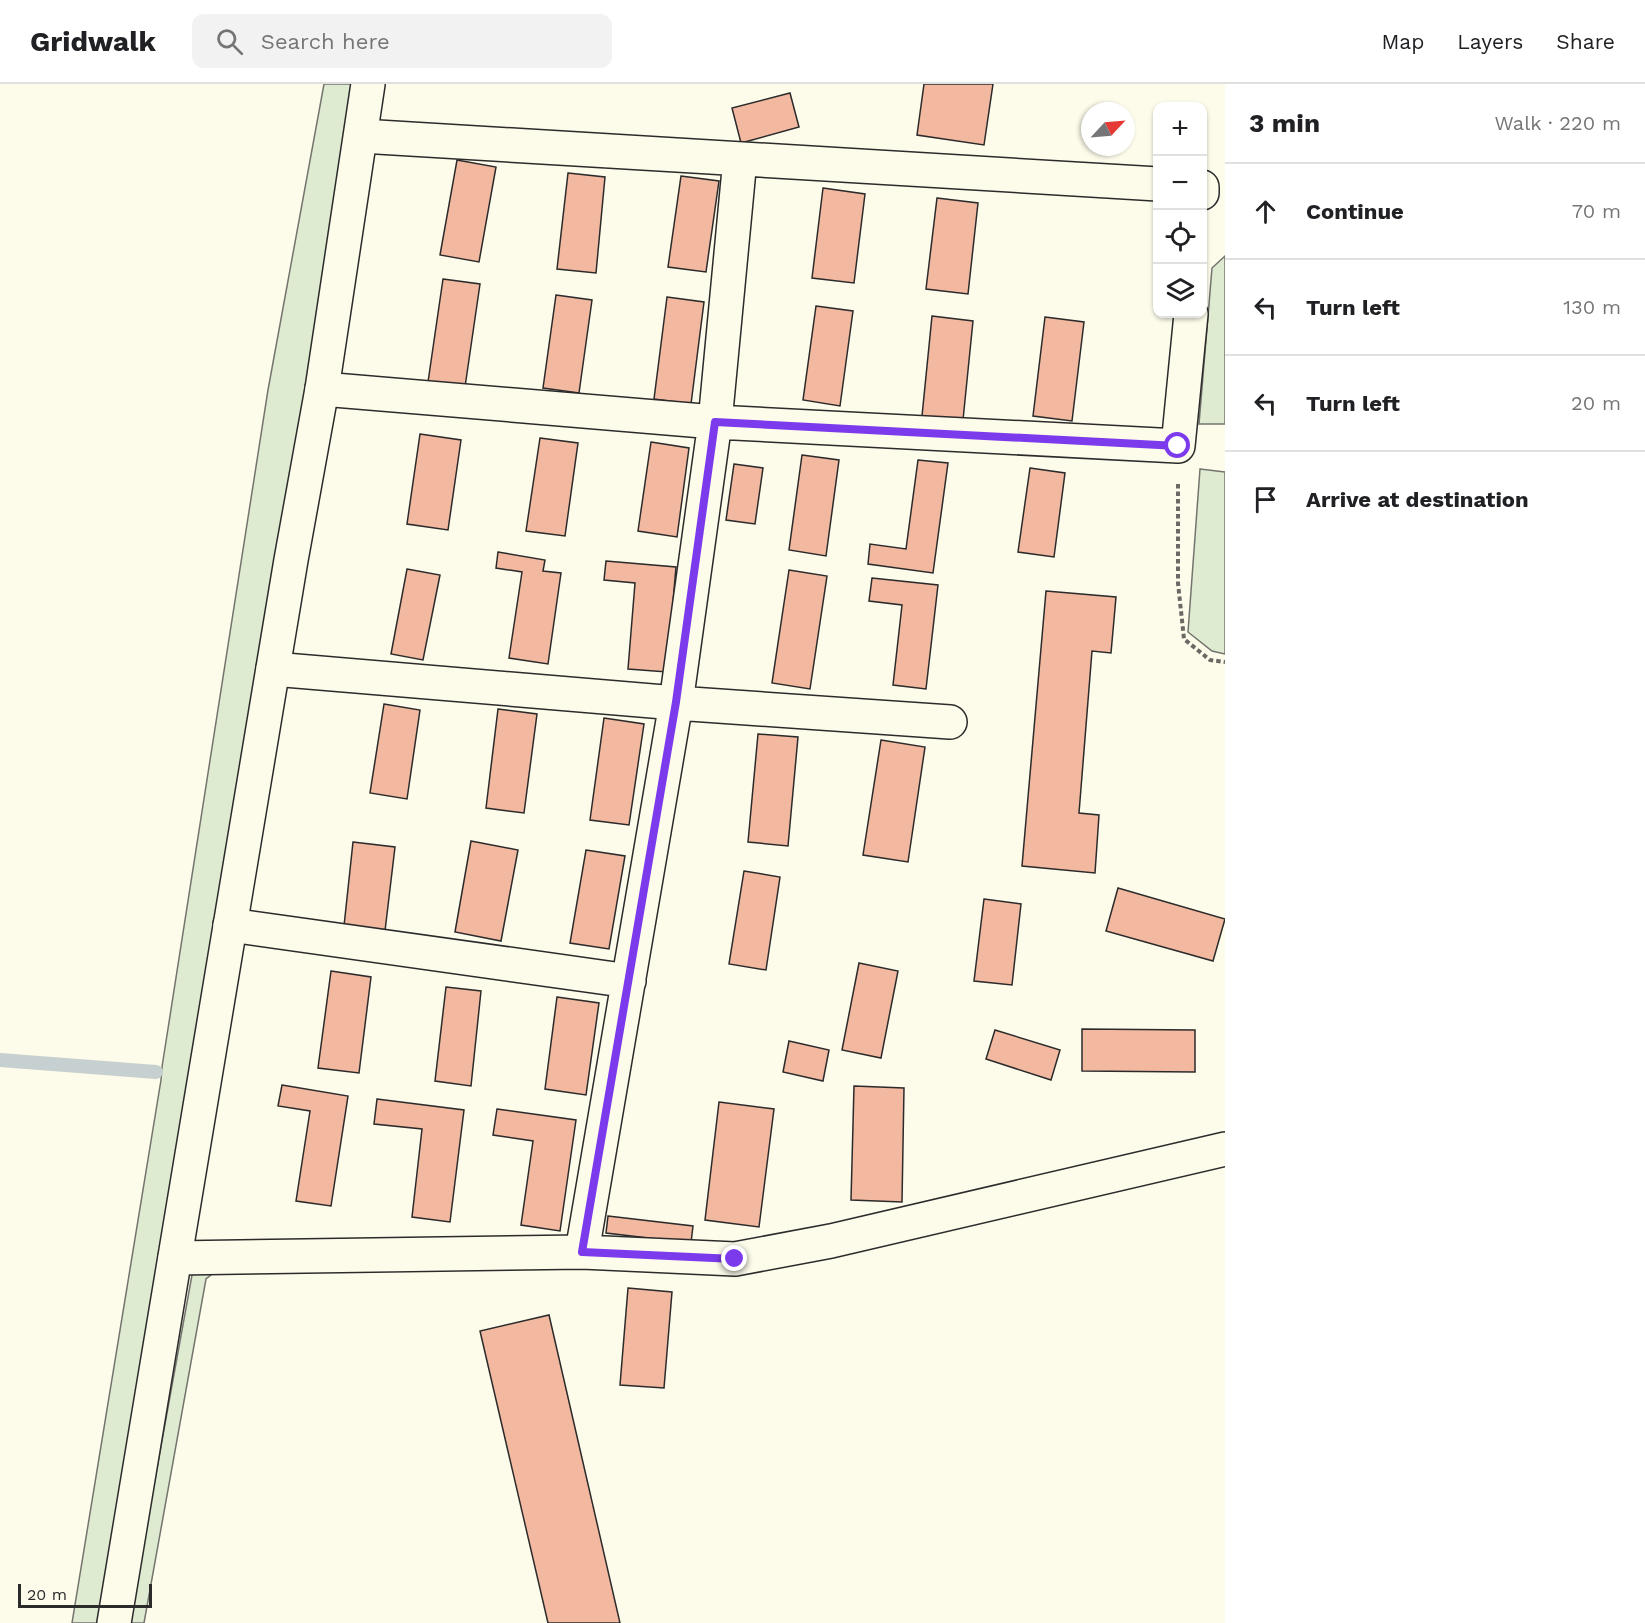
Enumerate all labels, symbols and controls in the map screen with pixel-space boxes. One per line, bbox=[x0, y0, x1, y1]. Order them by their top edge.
search box bbox=[192, 14, 612, 68]
text: Gridwalk bbox=[30, 25, 156, 58]
icon: search bbox=[213, 25, 246, 58]
text: Search here bbox=[261, 29, 390, 54]
text: Map bbox=[1381, 29, 1424, 54]
text: Layers bbox=[1457, 29, 1523, 54]
text: Share bbox=[1556, 29, 1615, 54]
north arrow bbox=[1081, 102, 1135, 156]
map controls bbox=[1153, 102, 1207, 318]
button: + bbox=[1153, 102, 1207, 156]
text: 3 min bbox=[1249, 108, 1320, 138]
text: Walk · 220 m bbox=[1494, 111, 1621, 135]
button: − bbox=[1153, 156, 1207, 210]
icon: ahead bbox=[1249, 195, 1282, 228]
text: Continue bbox=[1306, 199, 1404, 224]
text: 70 m bbox=[1572, 199, 1621, 223]
button: locate bbox=[1153, 210, 1207, 264]
button: layers bbox=[1153, 264, 1207, 318]
icon: left bbox=[1249, 291, 1282, 324]
text: Turn left bbox=[1306, 295, 1400, 320]
text: 130 m bbox=[1563, 295, 1621, 319]
icon: left bbox=[1249, 387, 1282, 420]
text: Turn left bbox=[1306, 391, 1400, 416]
text: 20 m bbox=[1571, 391, 1621, 415]
route start bbox=[1164, 432, 1190, 458]
icon: arrive bbox=[1249, 483, 1282, 516]
text: Arrive at destination bbox=[1306, 487, 1529, 512]
route end bbox=[721, 1245, 747, 1271]
scale bar bbox=[18, 1581, 152, 1608]
text: 20 m bbox=[27, 1585, 67, 1604]

